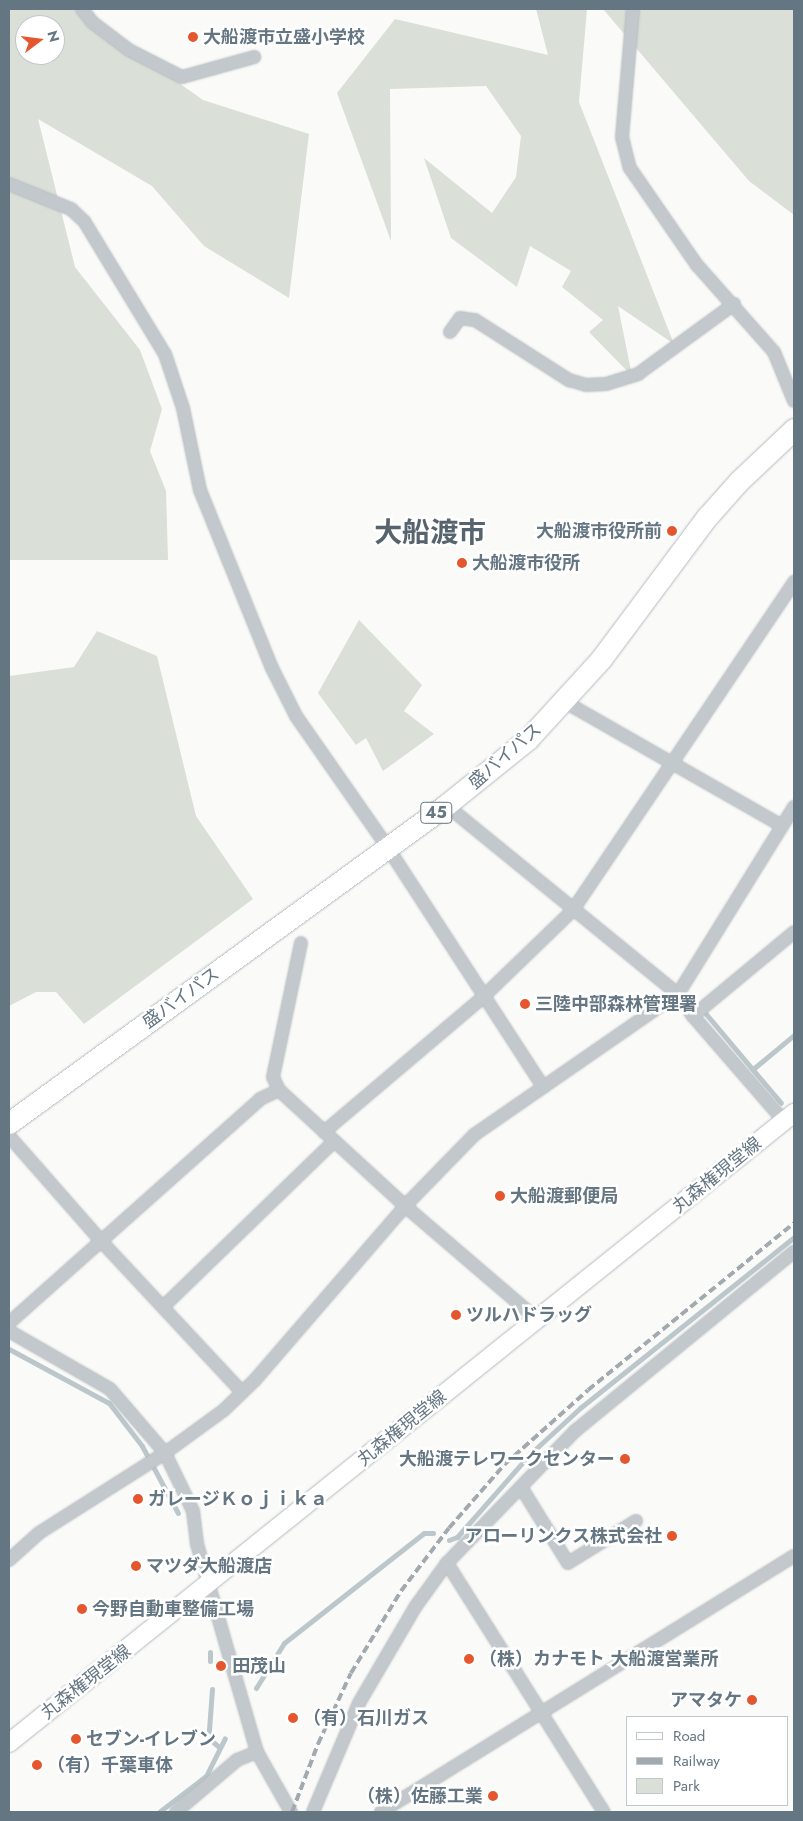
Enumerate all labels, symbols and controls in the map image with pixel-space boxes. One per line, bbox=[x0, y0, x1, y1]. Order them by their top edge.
north arrow bbox=[15, 15, 65, 65]
place label: 大船渡市立盛小学校 bbox=[203, 26, 365, 48]
text: N bbox=[42, 28, 65, 44]
marker: 大船渡市立盛小学校 bbox=[187, 31, 199, 43]
district label: 大船渡市 bbox=[374, 516, 486, 550]
place label: 大船渡市役所前 bbox=[536, 520, 662, 542]
marker: 大船渡市役所前 bbox=[666, 525, 678, 537]
place label: 大船渡市役所 bbox=[472, 552, 580, 574]
marker: 大船渡市役所 bbox=[456, 557, 468, 569]
street label: 盛バイパス bbox=[464, 718, 546, 794]
road number: 45 bbox=[420, 800, 452, 826]
street label: 盛バイパス bbox=[138, 963, 224, 1033]
place label: 三陸中部森林管理署 bbox=[535, 993, 697, 1015]
marker: 三陸中部森林管理署 bbox=[519, 998, 531, 1010]
street label: 丸森権現堂線 bbox=[668, 1133, 766, 1217]
place label: 大船渡郵便局 bbox=[510, 1185, 618, 1207]
marker: 大船渡郵便局 bbox=[494, 1190, 506, 1202]
place label: ツルハドラッグ bbox=[466, 1304, 592, 1326]
marker: ツルハドラッグ bbox=[450, 1309, 462, 1321]
street label: 丸森権現堂線 bbox=[353, 1386, 451, 1470]
place label: 大船渡テレワークセンター bbox=[399, 1448, 615, 1470]
marker: 大船渡テレワークセンター bbox=[619, 1453, 631, 1465]
place label: ガレージＫｏｊｉｋａ bbox=[148, 1488, 328, 1510]
marker: ガレージＫｏｊｉｋａ bbox=[132, 1493, 144, 1505]
place label: アローリンクス株式会社 bbox=[464, 1525, 662, 1547]
marker: アローリンクス株式会社 bbox=[666, 1530, 678, 1542]
place label: マツダ大船渡店 bbox=[146, 1555, 272, 1577]
marker: マツダ大船渡店 bbox=[130, 1560, 142, 1572]
place label: 今野自動車整備工場 bbox=[92, 1598, 254, 1620]
marker: 今野自動車整備工場 bbox=[76, 1603, 88, 1615]
street label: 丸森権現堂線 bbox=[37, 1640, 135, 1724]
place label: （株）カナモト 大船渡営業所 bbox=[479, 1648, 718, 1670]
marker: （株）カナモト 大船渡営業所 bbox=[463, 1653, 475, 1665]
place label: 田茂山 bbox=[232, 1655, 286, 1677]
marker: 田茂山 bbox=[214, 1659, 228, 1673]
place label: アマタケ bbox=[670, 1689, 742, 1711]
marker: アマタケ bbox=[746, 1694, 758, 1706]
place label: （有）石川ガス bbox=[303, 1707, 429, 1729]
marker: （有）石川ガス bbox=[287, 1712, 299, 1724]
legend bbox=[626, 1716, 788, 1806]
text: Road bbox=[673, 1725, 705, 1747]
place label: セブン-イレブン bbox=[86, 1728, 216, 1750]
marker: セブン-イレブン bbox=[70, 1733, 82, 1745]
text: Railway bbox=[673, 1750, 720, 1772]
place label: （有）千葉車体 bbox=[47, 1754, 173, 1776]
marker: （有）千葉車体 bbox=[31, 1759, 43, 1771]
text: Park bbox=[673, 1775, 700, 1797]
place label: （株）佐藤工業 bbox=[357, 1785, 483, 1807]
marker: （株）佐藤工業 bbox=[487, 1790, 499, 1802]

